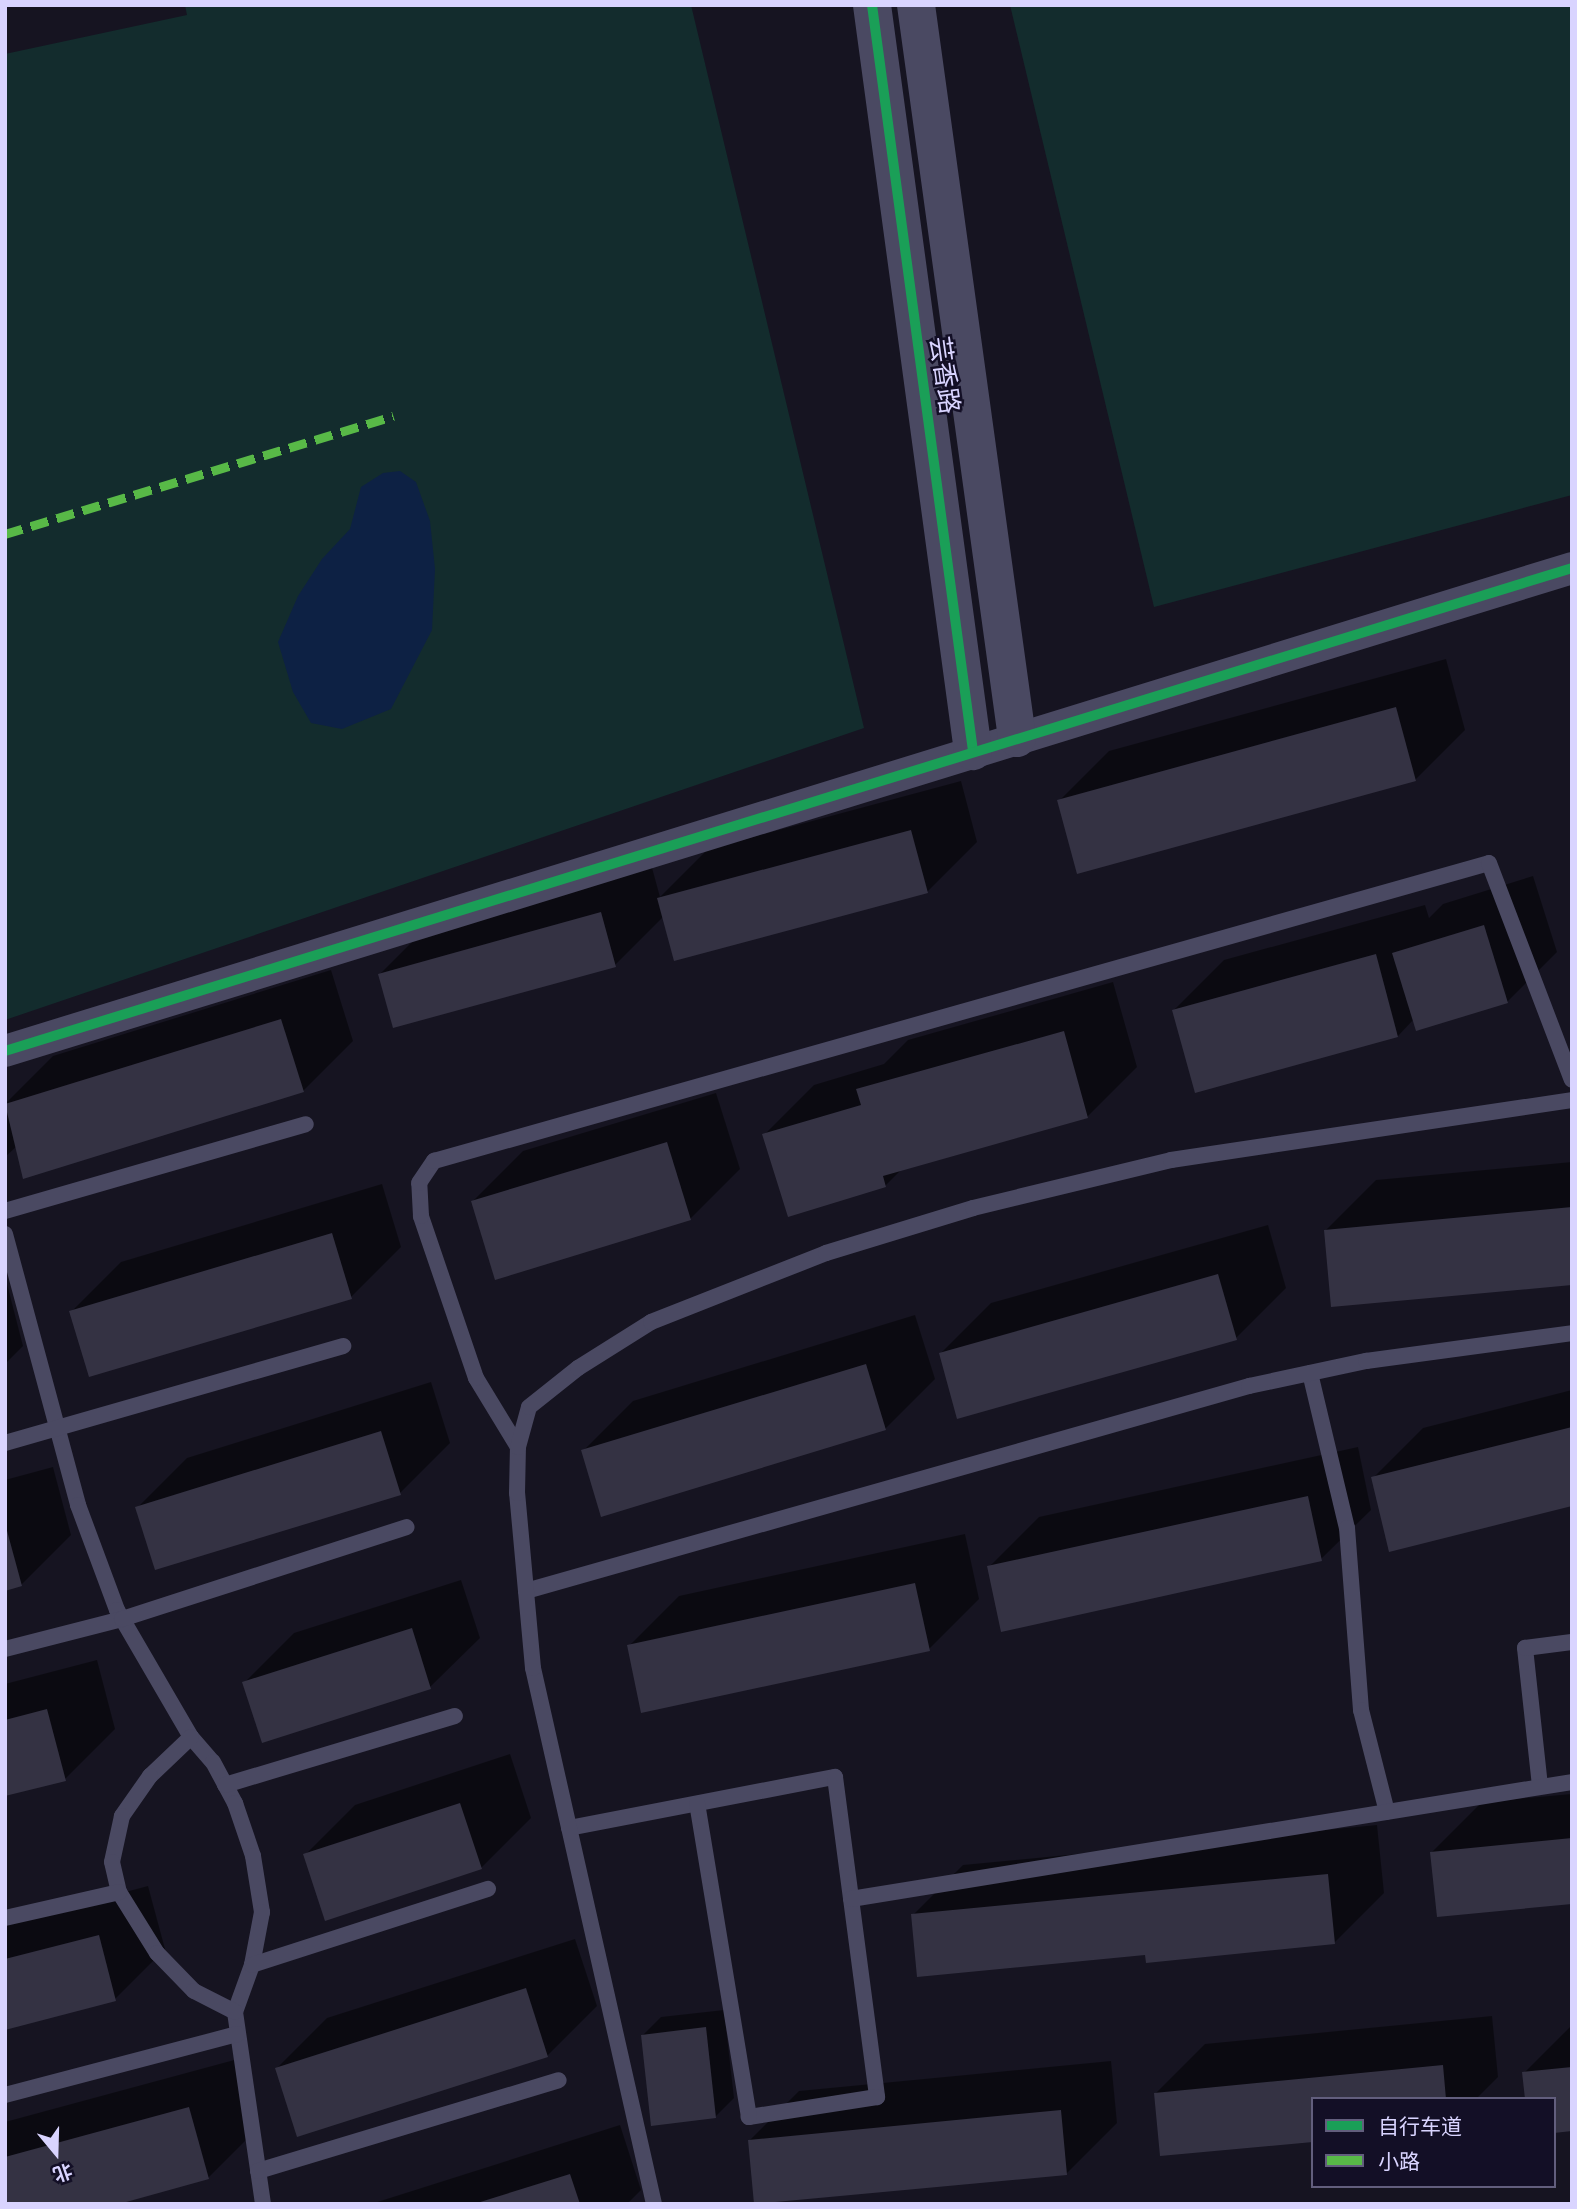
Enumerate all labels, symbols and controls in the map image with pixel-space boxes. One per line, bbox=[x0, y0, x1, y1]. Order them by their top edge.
street label: 芸香路 bbox=[924, 334, 966, 416]
legend bbox=[1311, 2097, 1556, 2188]
text: 自行车道 bbox=[1378, 2110, 1462, 2142]
north arrow bbox=[21, 2118, 91, 2188]
text: 小路 bbox=[1378, 2145, 1420, 2177]
text: 北 bbox=[49, 2157, 77, 2190]

